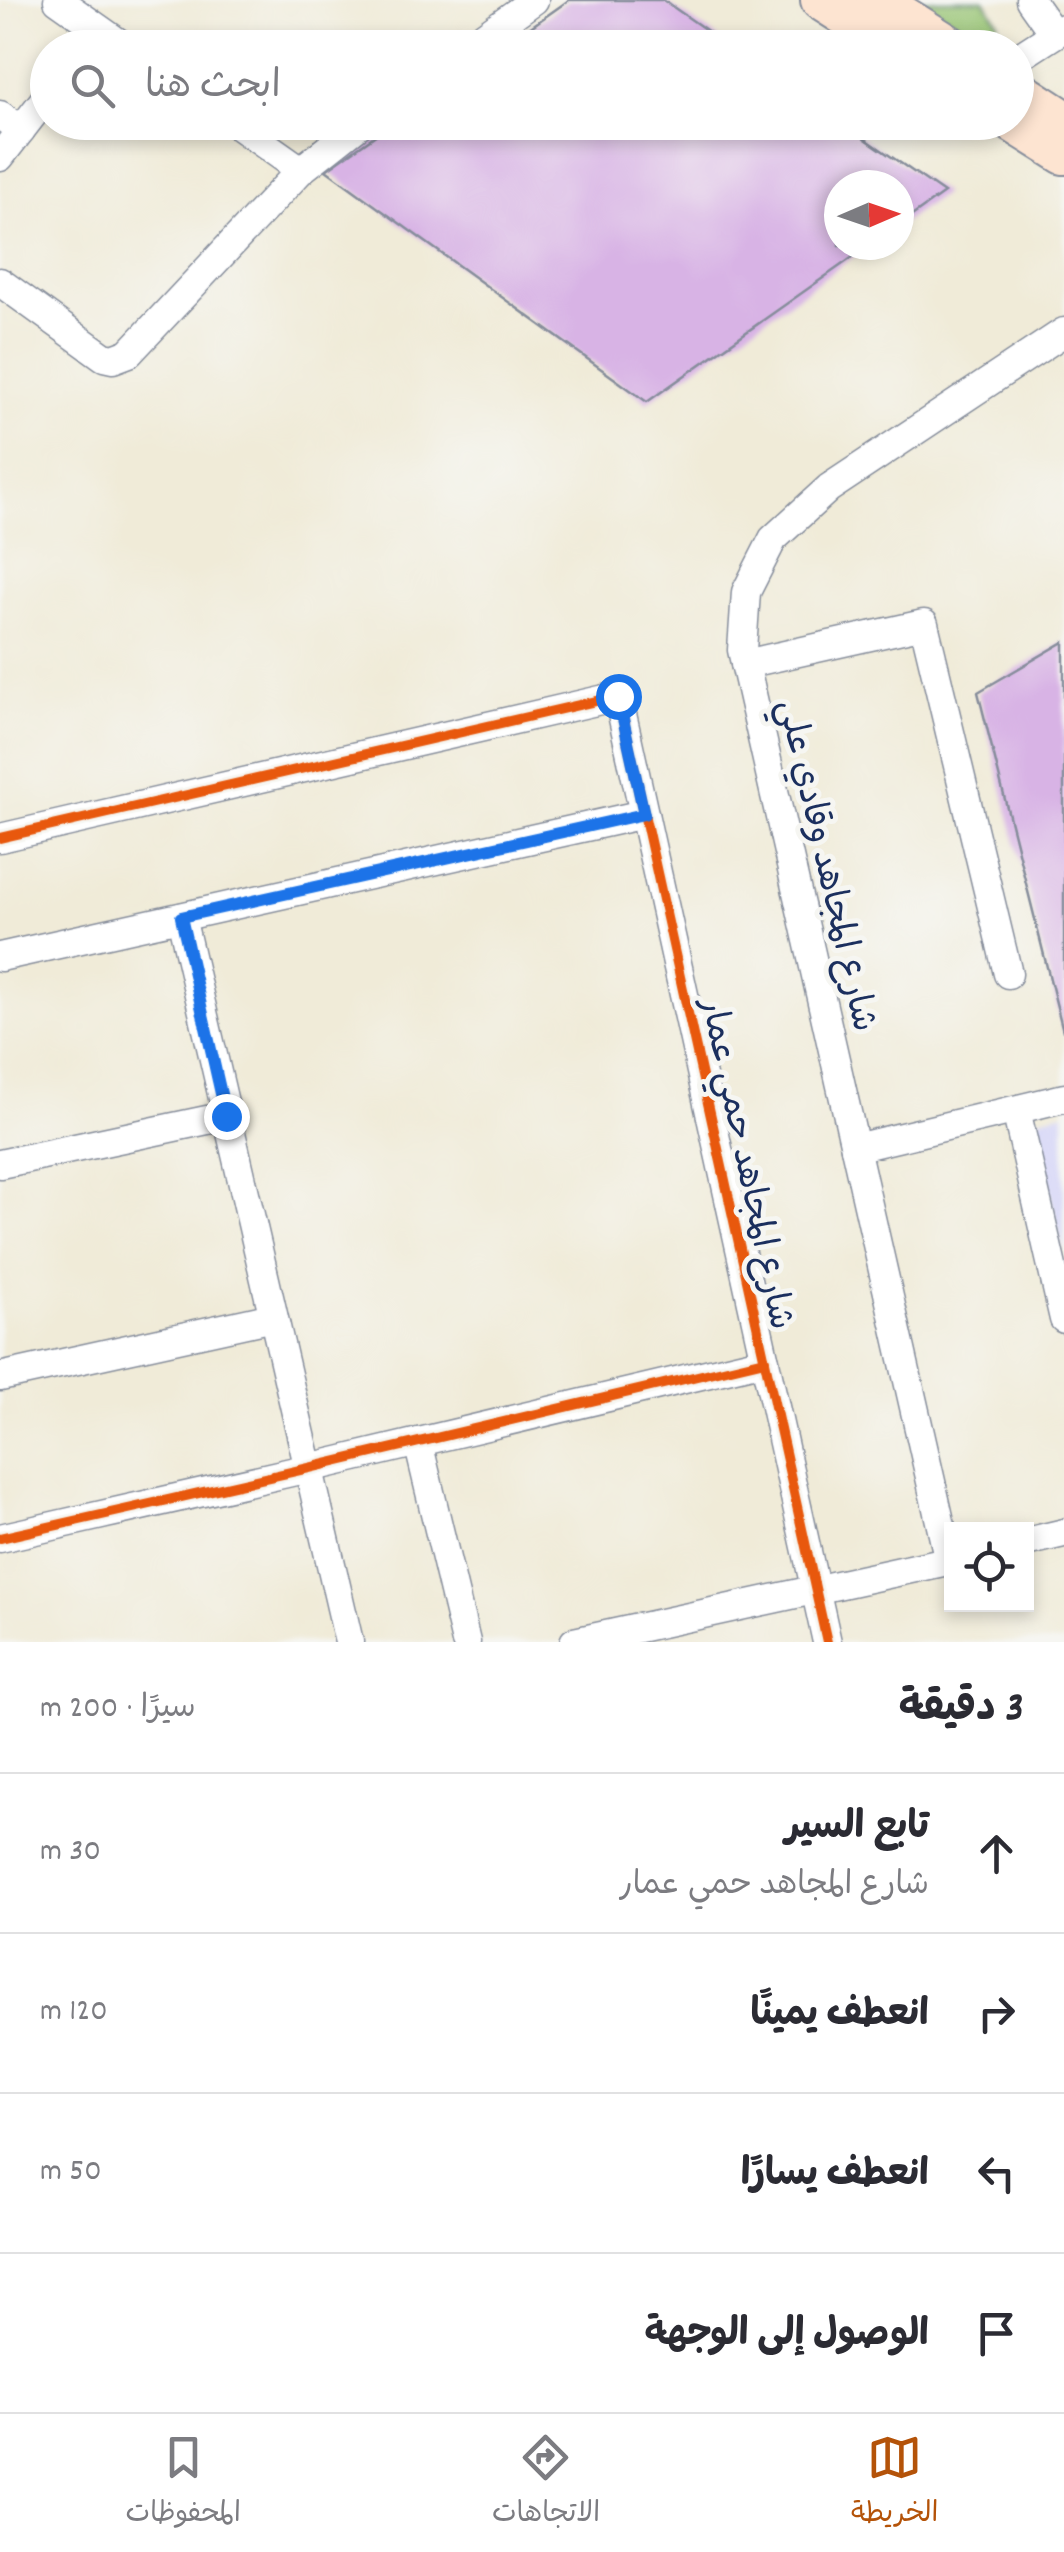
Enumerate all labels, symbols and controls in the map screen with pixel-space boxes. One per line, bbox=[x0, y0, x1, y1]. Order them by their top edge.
search box bbox=[30, 30, 1034, 140]
icon: search bbox=[65, 58, 120, 113]
text: ابحث هنا bbox=[145, 61, 281, 116]
north arrow bbox=[824, 170, 914, 260]
route start bbox=[596, 674, 642, 720]
street label: شارع المجاهد وقادي علي bbox=[761, 695, 887, 1037]
street label: شارع المجاهد حمي عمار bbox=[683, 992, 804, 1335]
route end bbox=[204, 1094, 250, 1140]
map controls bbox=[944, 1522, 1034, 1612]
button: locate bbox=[944, 1522, 1034, 1612]
text: 3 دقيقة bbox=[899, 1681, 1024, 1741]
text: سيرًا · 200 m bbox=[40, 1687, 196, 1733]
text: تابع السير bbox=[785, 1802, 929, 1857]
icon: ahead bbox=[969, 1826, 1024, 1881]
text: 30 m bbox=[40, 1830, 101, 1876]
text: شارع المجاهد حمي عمار bbox=[620, 1864, 929, 1910]
icon: right bbox=[969, 1986, 1024, 2041]
text: انعطف يمينًا bbox=[751, 1989, 929, 2044]
text: 120 m bbox=[40, 1990, 108, 2036]
icon: left bbox=[969, 2146, 1024, 2201]
text: انعطف يسارًا bbox=[741, 2149, 929, 2204]
text: 50 m bbox=[40, 2150, 102, 2196]
icon: arrive bbox=[969, 2306, 1024, 2361]
text: الوصول إلى الوجهة bbox=[644, 2309, 929, 2364]
tab: المحفوظات bbox=[126, 2430, 241, 2536]
tab: الاتجاهات bbox=[492, 2430, 600, 2536]
tab: الخريطة bbox=[851, 2430, 938, 2536]

